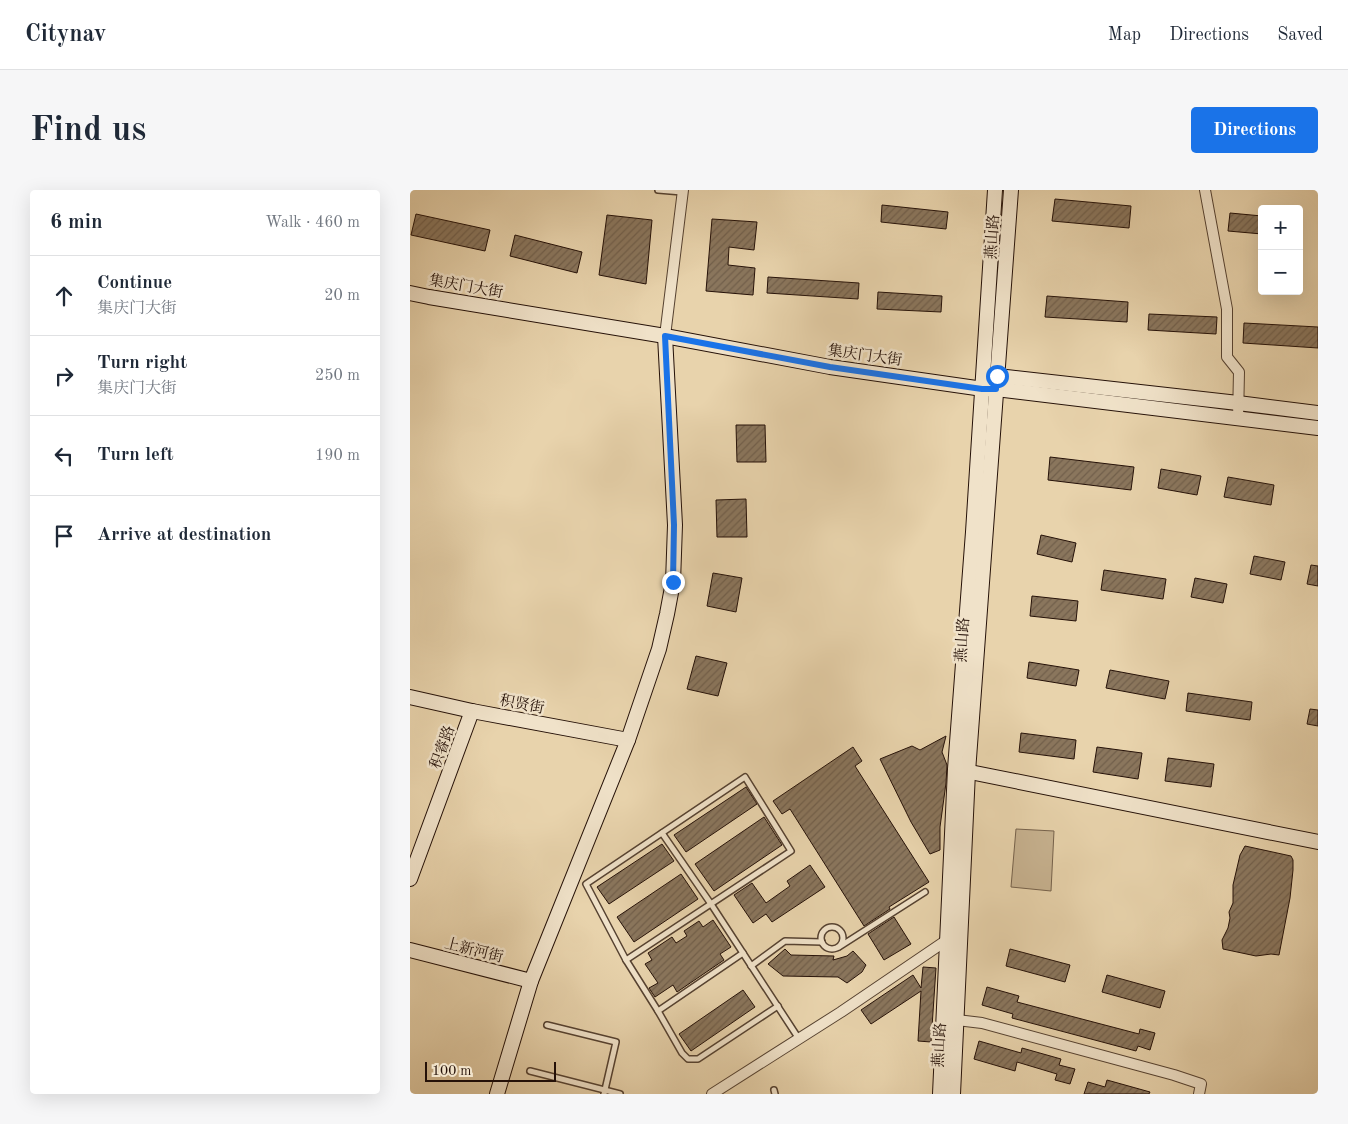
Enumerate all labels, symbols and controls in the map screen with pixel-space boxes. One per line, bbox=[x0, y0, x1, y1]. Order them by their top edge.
text: Citynav bbox=[25, 23, 106, 47]
text: Map bbox=[1108, 26, 1141, 44]
text: Directions bbox=[1169, 26, 1249, 44]
text: Saved bbox=[1277, 26, 1323, 44]
button: Directions bbox=[1191, 107, 1318, 153]
text: Find us bbox=[30, 113, 146, 148]
map controls bbox=[1258, 205, 1303, 295]
button: + bbox=[1258, 205, 1303, 250]
text: 6 min bbox=[50, 212, 103, 233]
street label: 燕山路 bbox=[982, 214, 1003, 260]
text: Walk · 460 m bbox=[265, 215, 360, 231]
button: − bbox=[1258, 250, 1303, 295]
street label: 集庆门大街 bbox=[427, 272, 504, 301]
text: Continue bbox=[97, 274, 172, 293]
icon: ahead bbox=[50, 282, 78, 310]
text: 20 m bbox=[324, 288, 360, 304]
text: 集庆门大街 bbox=[97, 301, 177, 317]
street label: 集庆门大街 bbox=[827, 342, 903, 369]
text: Turn right bbox=[97, 354, 187, 373]
icon: right bbox=[50, 362, 78, 390]
route start bbox=[986, 365, 1009, 388]
text: 250 m bbox=[315, 368, 360, 384]
text: 集庆门大街 bbox=[97, 381, 177, 397]
icon: left bbox=[50, 442, 78, 470]
text: Turn left bbox=[97, 446, 174, 465]
text: 190 m bbox=[315, 448, 360, 464]
icon: arrive bbox=[50, 522, 78, 550]
text: Arrive at destination bbox=[97, 526, 271, 545]
route end bbox=[662, 571, 685, 594]
street label: 燕山路 bbox=[952, 617, 973, 663]
street label: 积贤街 bbox=[498, 692, 546, 717]
street label: 积睿路 bbox=[427, 723, 458, 771]
street label: 上新河街 bbox=[443, 935, 505, 966]
street label: 燕山路 bbox=[930, 1022, 949, 1068]
scale bar bbox=[425, 1059, 556, 1082]
text: 100 m bbox=[432, 1064, 471, 1078]

